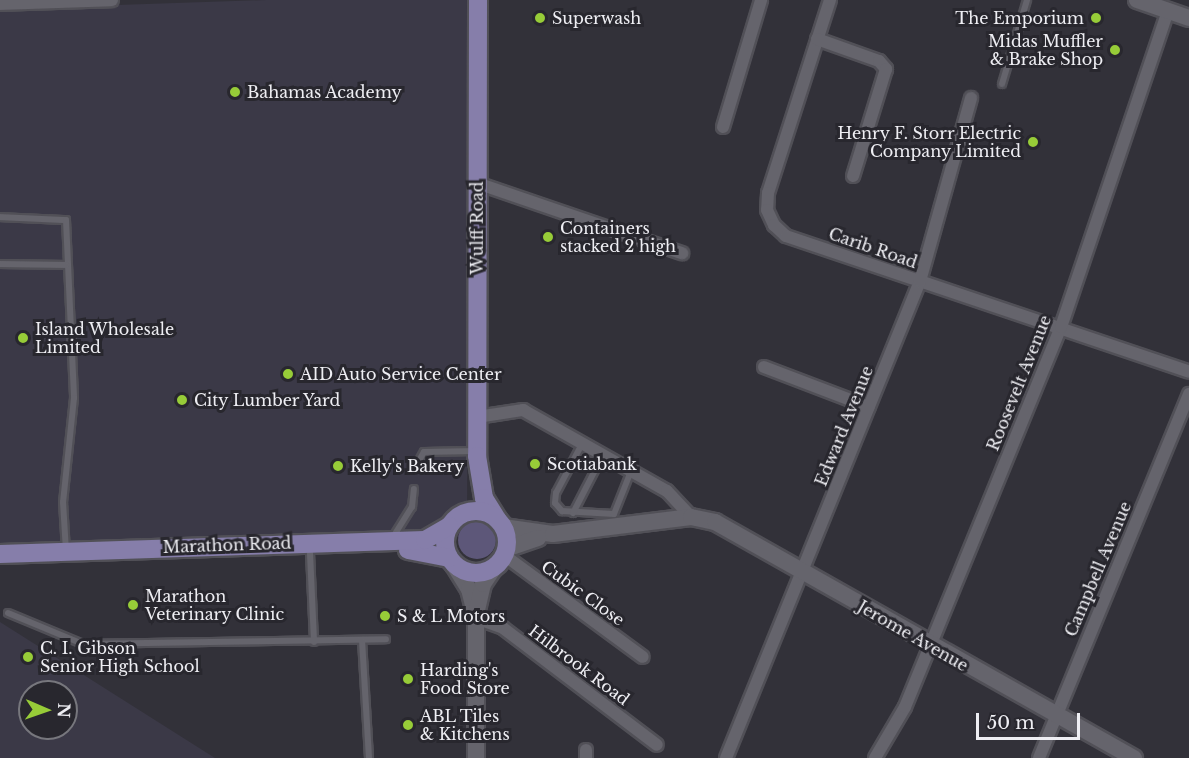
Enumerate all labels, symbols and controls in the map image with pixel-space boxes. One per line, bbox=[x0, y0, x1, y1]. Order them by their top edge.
place label: Superwash bbox=[552, 8, 641, 28]
place label: The Emporium bbox=[955, 8, 1084, 28]
marker: Superwash bbox=[533, 11, 547, 25]
marker: The Emporium bbox=[1089, 11, 1103, 25]
place label: Midas Muffler & Brake Shop bbox=[988, 31, 1103, 69]
marker: Midas Muffler & Brake Shop bbox=[1108, 43, 1122, 57]
place label: Bahamas Academy bbox=[247, 82, 402, 102]
marker: Bahamas Academy bbox=[228, 85, 242, 99]
place label: Henry F. Storr Electric Company Limited bbox=[837, 123, 1021, 161]
marker: Henry F. Storr Electric Company Limited bbox=[1026, 135, 1040, 149]
street label: Wulff Road bbox=[467, 181, 487, 275]
place label: Containers stacked 2 high bbox=[560, 218, 676, 256]
street label: Carib Road bbox=[826, 224, 920, 272]
marker: Containers stacked 2 high bbox=[541, 230, 555, 244]
street label: Roosevelt Avenue bbox=[983, 312, 1055, 454]
place label: Island Wholesale Limited bbox=[35, 319, 175, 357]
marker: Island Wholesale Limited bbox=[16, 331, 30, 345]
street label: Edward Avenue bbox=[811, 363, 877, 489]
place label: AID Auto Service Center bbox=[300, 364, 502, 384]
marker: AID Auto Service Center bbox=[281, 367, 295, 381]
place label: City Lumber Yard bbox=[194, 390, 342, 410]
marker: City Lumber Yard bbox=[175, 393, 189, 407]
place label: Scotiabank bbox=[547, 454, 637, 474]
place label: Kelly's Bakery bbox=[350, 456, 464, 476]
marker: Scotiabank bbox=[528, 457, 542, 471]
marker: Kelly's Bakery bbox=[331, 459, 345, 473]
street label: Campbell Avenue bbox=[1061, 498, 1135, 640]
street label: Marathon Road bbox=[162, 533, 292, 557]
street label: Cubic Close bbox=[538, 557, 628, 629]
place label: Marathon Veterinary Clinic bbox=[145, 586, 285, 624]
street label: Jerome Avenue bbox=[854, 596, 972, 676]
marker: Marathon Veterinary Clinic bbox=[126, 598, 140, 612]
place label: S & L Motors bbox=[397, 606, 506, 626]
marker: S & L Motors bbox=[378, 609, 392, 623]
street label: Hilbrook Road bbox=[525, 621, 633, 709]
place label: C. I. Gibson Senior High School bbox=[40, 638, 200, 676]
marker: C. I. Gibson Senior High School bbox=[21, 650, 35, 664]
place label: Harding's Food Store bbox=[420, 660, 510, 698]
marker: Harding's Food Store bbox=[401, 672, 415, 686]
north arrow bbox=[18, 680, 78, 740]
scale bar bbox=[979, 701, 1082, 739]
text: N bbox=[54, 703, 74, 718]
place label: ABL Tiles & Kitchens bbox=[420, 706, 510, 744]
text: 50 m bbox=[987, 712, 1035, 734]
marker: ABL Tiles & Kitchens bbox=[401, 718, 415, 732]

